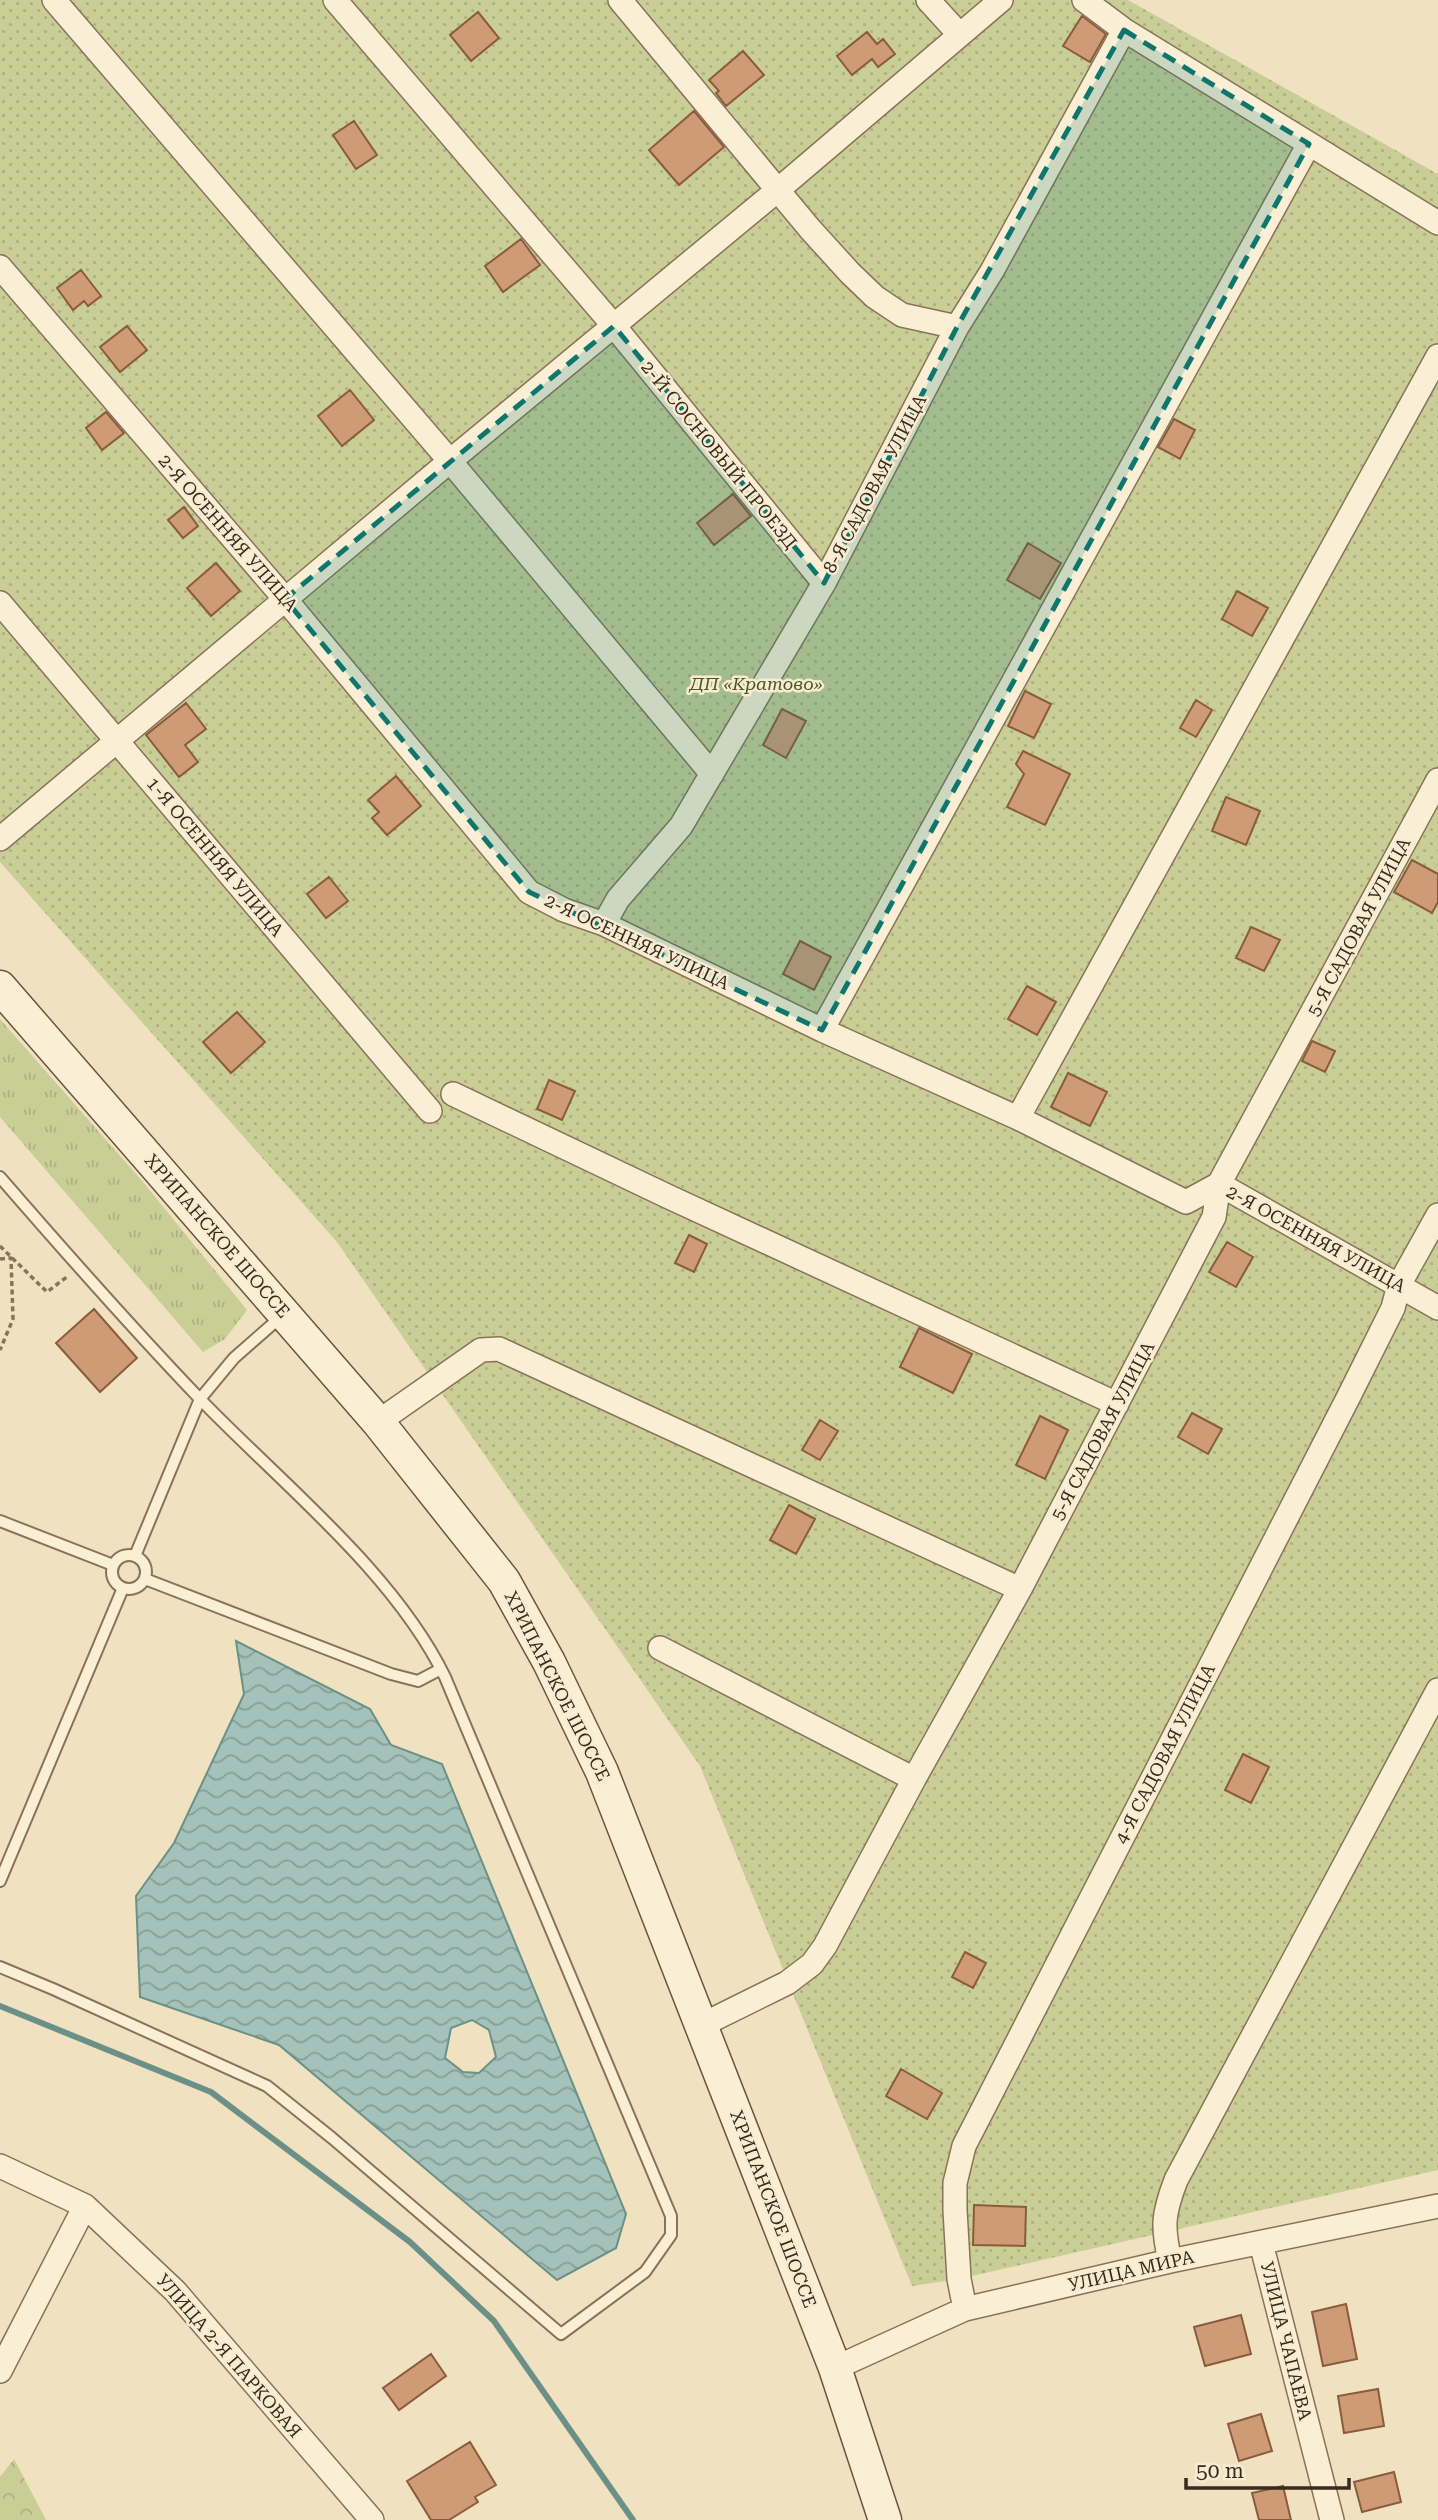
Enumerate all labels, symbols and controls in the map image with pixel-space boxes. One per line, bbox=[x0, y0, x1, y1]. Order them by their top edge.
street label: 2-Й СОСНОВЫЙ ПРОЕЗД bbox=[637, 357, 802, 553]
street label: 8-Я САДОВАЯ УЛИЦА bbox=[819, 391, 931, 576]
street label: 2-Я ОСЕННЯЯ УЛИЦА bbox=[154, 450, 303, 616]
park label: ДП «Кратово» bbox=[688, 673, 823, 694]
street label: 1-Я ОСЕННЯЯ УЛИЦА bbox=[143, 773, 288, 941]
street label: 5-Я САДОВАЯ УЛИЦА bbox=[1303, 834, 1415, 1019]
street label: 2-Я ОСЕННЯЯ УЛИЦА bbox=[541, 889, 733, 994]
street label: ХРИПАНСКОЕ ШОССЕ bbox=[140, 1149, 294, 1322]
street label: 2-Я ОСЕННЯЯ УЛИЦА bbox=[1223, 1181, 1410, 1297]
street label: 5-Я САДОВАЯ УЛИЦА bbox=[1047, 1338, 1159, 1523]
street label: ХРИПАНСКОЕ ШОССЕ bbox=[500, 1587, 615, 1784]
street label: 4-Я САДОВАЯ УЛИЦА bbox=[1110, 1660, 1219, 1847]
street label: ХРИПАНСКОЕ ШОССЕ bbox=[726, 2107, 821, 2311]
street label: УЛИЦА МИРА bbox=[1066, 2246, 1196, 2295]
street label: УЛИЦА ЧАПАЕВА bbox=[1257, 2259, 1316, 2423]
street label: УЛИЦА 2-Я ПАРКОВАЯ bbox=[153, 2269, 306, 2442]
scale bar bbox=[1186, 2446, 1349, 2490]
text: 50 m bbox=[1196, 2459, 1244, 2483]

